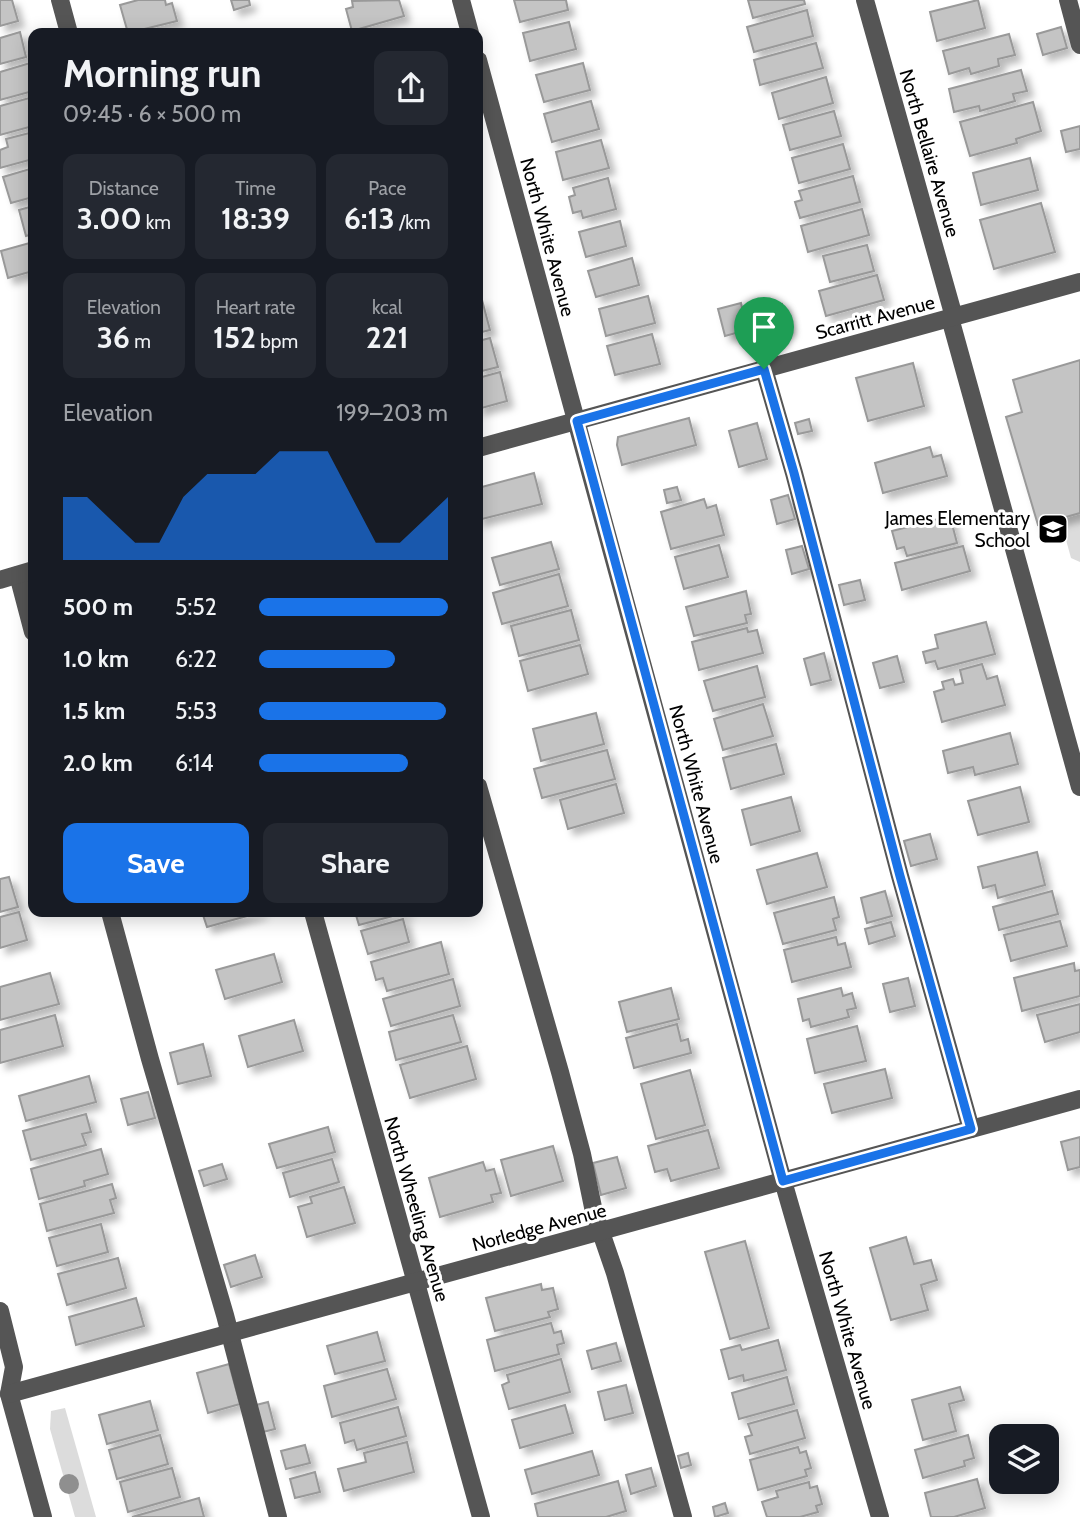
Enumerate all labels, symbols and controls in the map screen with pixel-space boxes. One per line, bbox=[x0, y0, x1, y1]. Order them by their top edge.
text: Morning run bbox=[63, 50, 262, 97]
button: share bbox=[374, 51, 448, 125]
street label: North Bellaire Avenue bbox=[895, 66, 965, 240]
text: 09:45 · 6 × 500 m bbox=[63, 100, 241, 128]
street label: North White Avenue bbox=[515, 155, 580, 319]
text: Distance bbox=[89, 177, 159, 200]
text: Time bbox=[235, 177, 276, 200]
text: Pace bbox=[368, 177, 406, 200]
text: 3.00 bbox=[77, 200, 142, 237]
text: 18:39 bbox=[221, 200, 290, 237]
text: 6:13 bbox=[344, 200, 395, 237]
text: km bbox=[142, 211, 171, 234]
text: /km bbox=[395, 211, 430, 234]
street label: Scarritt Avenue bbox=[813, 290, 937, 344]
text: Elevation bbox=[87, 296, 161, 319]
text: Heart rate bbox=[216, 296, 295, 319]
text: kcal bbox=[372, 296, 402, 319]
pin bbox=[734, 297, 794, 369]
icon: arrive bbox=[745, 308, 783, 346]
text: 36 bbox=[97, 319, 130, 356]
text: 152 bbox=[213, 319, 256, 356]
text: 221 bbox=[366, 319, 409, 356]
text: m bbox=[130, 330, 151, 353]
text: bpm bbox=[256, 330, 298, 353]
text: Elevation bbox=[63, 399, 153, 427]
text: 199–203 m bbox=[336, 399, 448, 427]
place label: James Elementary School bbox=[884, 507, 1031, 552]
school or university icon: James Elementary School bbox=[1036, 512, 1070, 546]
text: 500 m bbox=[63, 593, 133, 621]
text: 5:52 bbox=[175, 593, 217, 621]
text: 1.0 km bbox=[63, 645, 129, 673]
text: 6:22 bbox=[175, 645, 217, 673]
text: 1.5 km bbox=[63, 697, 125, 725]
text: 5:53 bbox=[175, 697, 217, 725]
street label: North White Avenue bbox=[664, 702, 729, 866]
text: 2.0 km bbox=[63, 749, 133, 777]
text: 6:14 bbox=[175, 749, 214, 777]
button: Save bbox=[63, 823, 249, 903]
button: Share bbox=[263, 823, 448, 903]
street label: North Wheeling Avenue bbox=[379, 1114, 454, 1305]
street label: Norledge Avenue bbox=[470, 1198, 609, 1256]
street label: North White Avenue bbox=[814, 1248, 881, 1412]
map controls bbox=[989, 1424, 1059, 1494]
button: layers bbox=[989, 1424, 1059, 1494]

